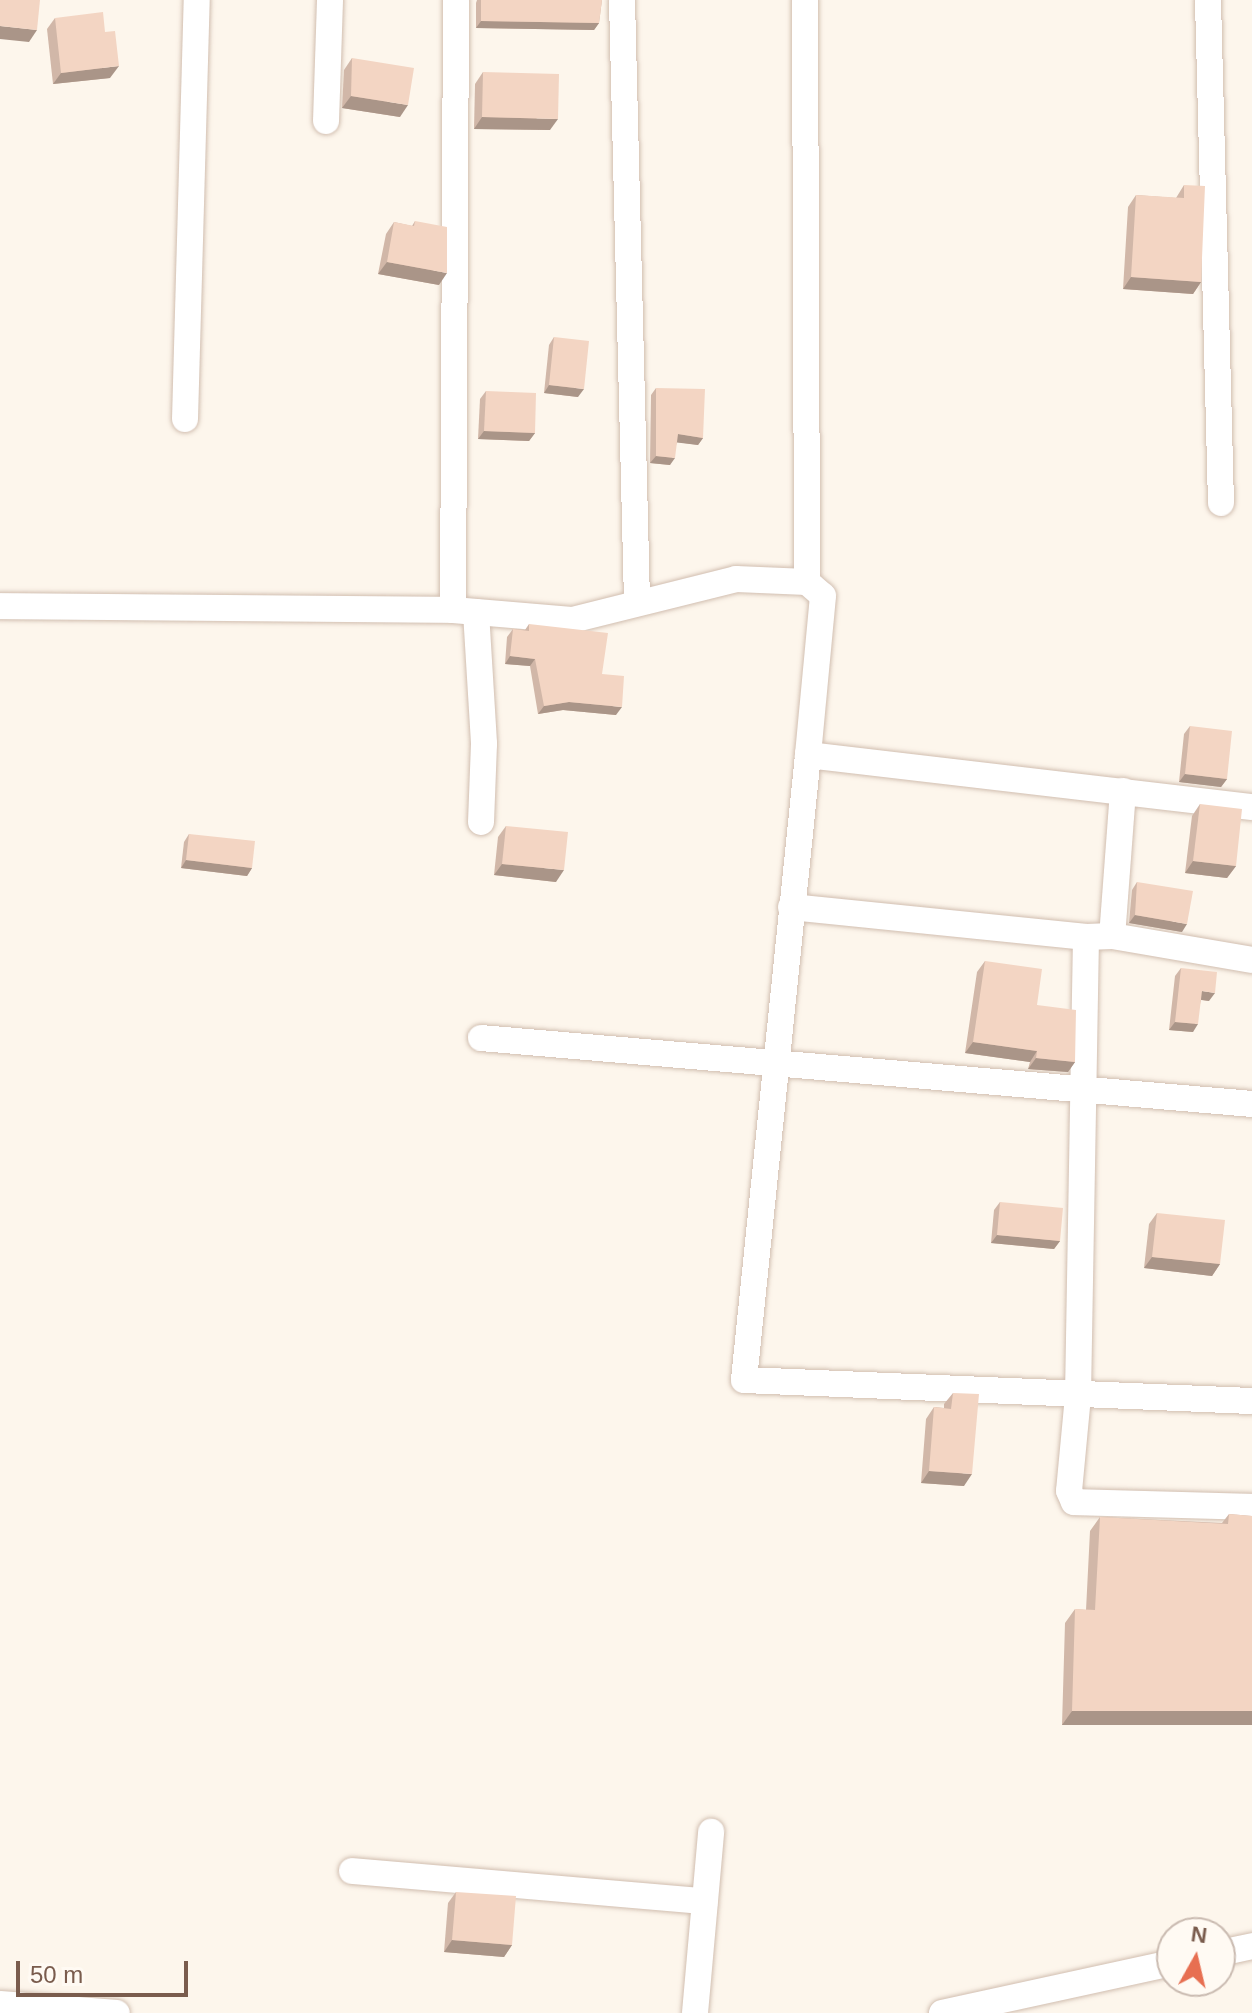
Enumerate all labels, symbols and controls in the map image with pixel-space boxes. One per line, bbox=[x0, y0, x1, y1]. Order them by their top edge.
north arrow bbox=[1156, 1917, 1236, 1997]
text: N bbox=[1190, 1921, 1209, 1948]
scale bar bbox=[20, 1945, 192, 1995]
text: 50 m bbox=[30, 1961, 83, 1988]

